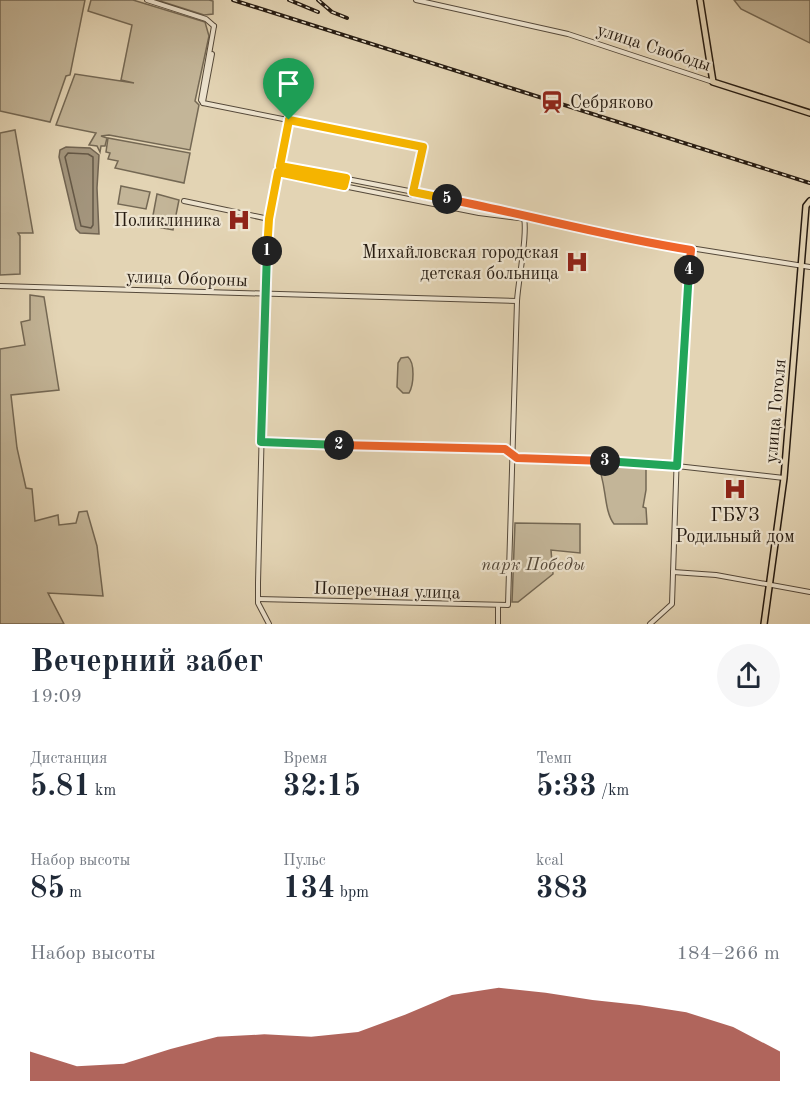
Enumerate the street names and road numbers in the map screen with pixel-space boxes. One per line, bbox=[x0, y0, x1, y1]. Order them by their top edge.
street label: улица Свободы bbox=[594, 21, 713, 75]
street label: улица Обороны bbox=[126, 268, 248, 290]
street label: улица Гоголя bbox=[762, 358, 790, 464]
street label: Поперечная улица bbox=[313, 579, 461, 603]

